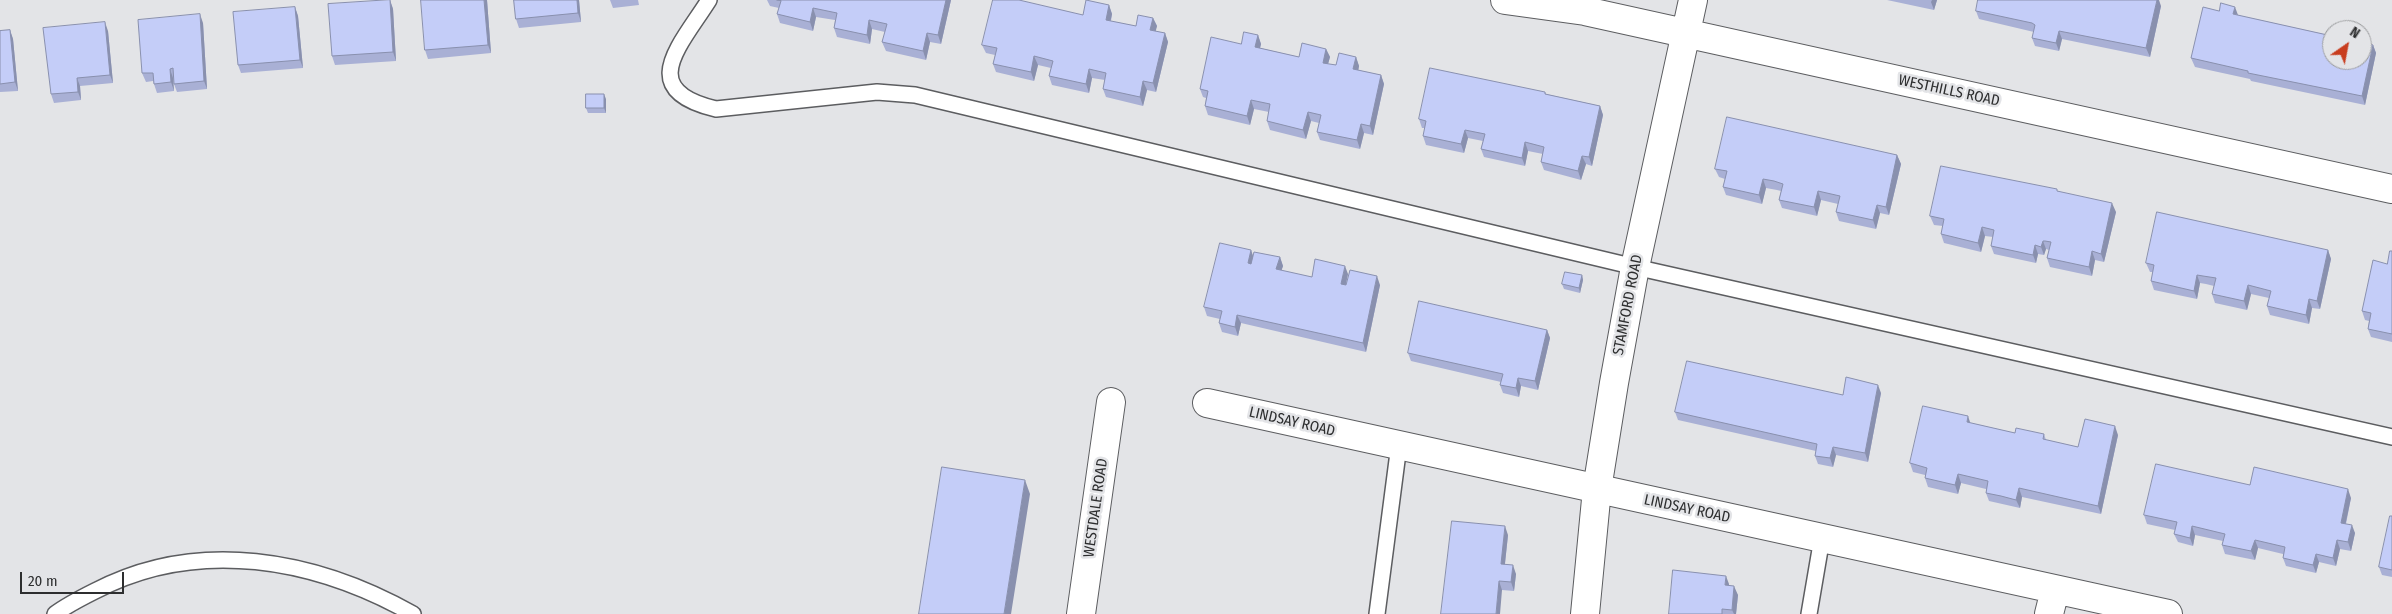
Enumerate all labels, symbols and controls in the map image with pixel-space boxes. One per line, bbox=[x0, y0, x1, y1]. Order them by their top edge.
north arrow bbox=[2322, 20, 2372, 70]
text: N bbox=[2347, 23, 2363, 42]
street label: WESTHILLS ROAD bbox=[1897, 71, 2001, 111]
street label: STAMFORD ROAD bbox=[1609, 253, 1647, 357]
street label: LINDSAY ROAD bbox=[1247, 403, 1337, 441]
street label: WESTDALE ROAD bbox=[1080, 457, 1112, 559]
street label: LINDSAY ROAD bbox=[1642, 491, 1732, 527]
scale bar bbox=[22, 562, 126, 594]
text: 20 m bbox=[28, 572, 58, 590]

